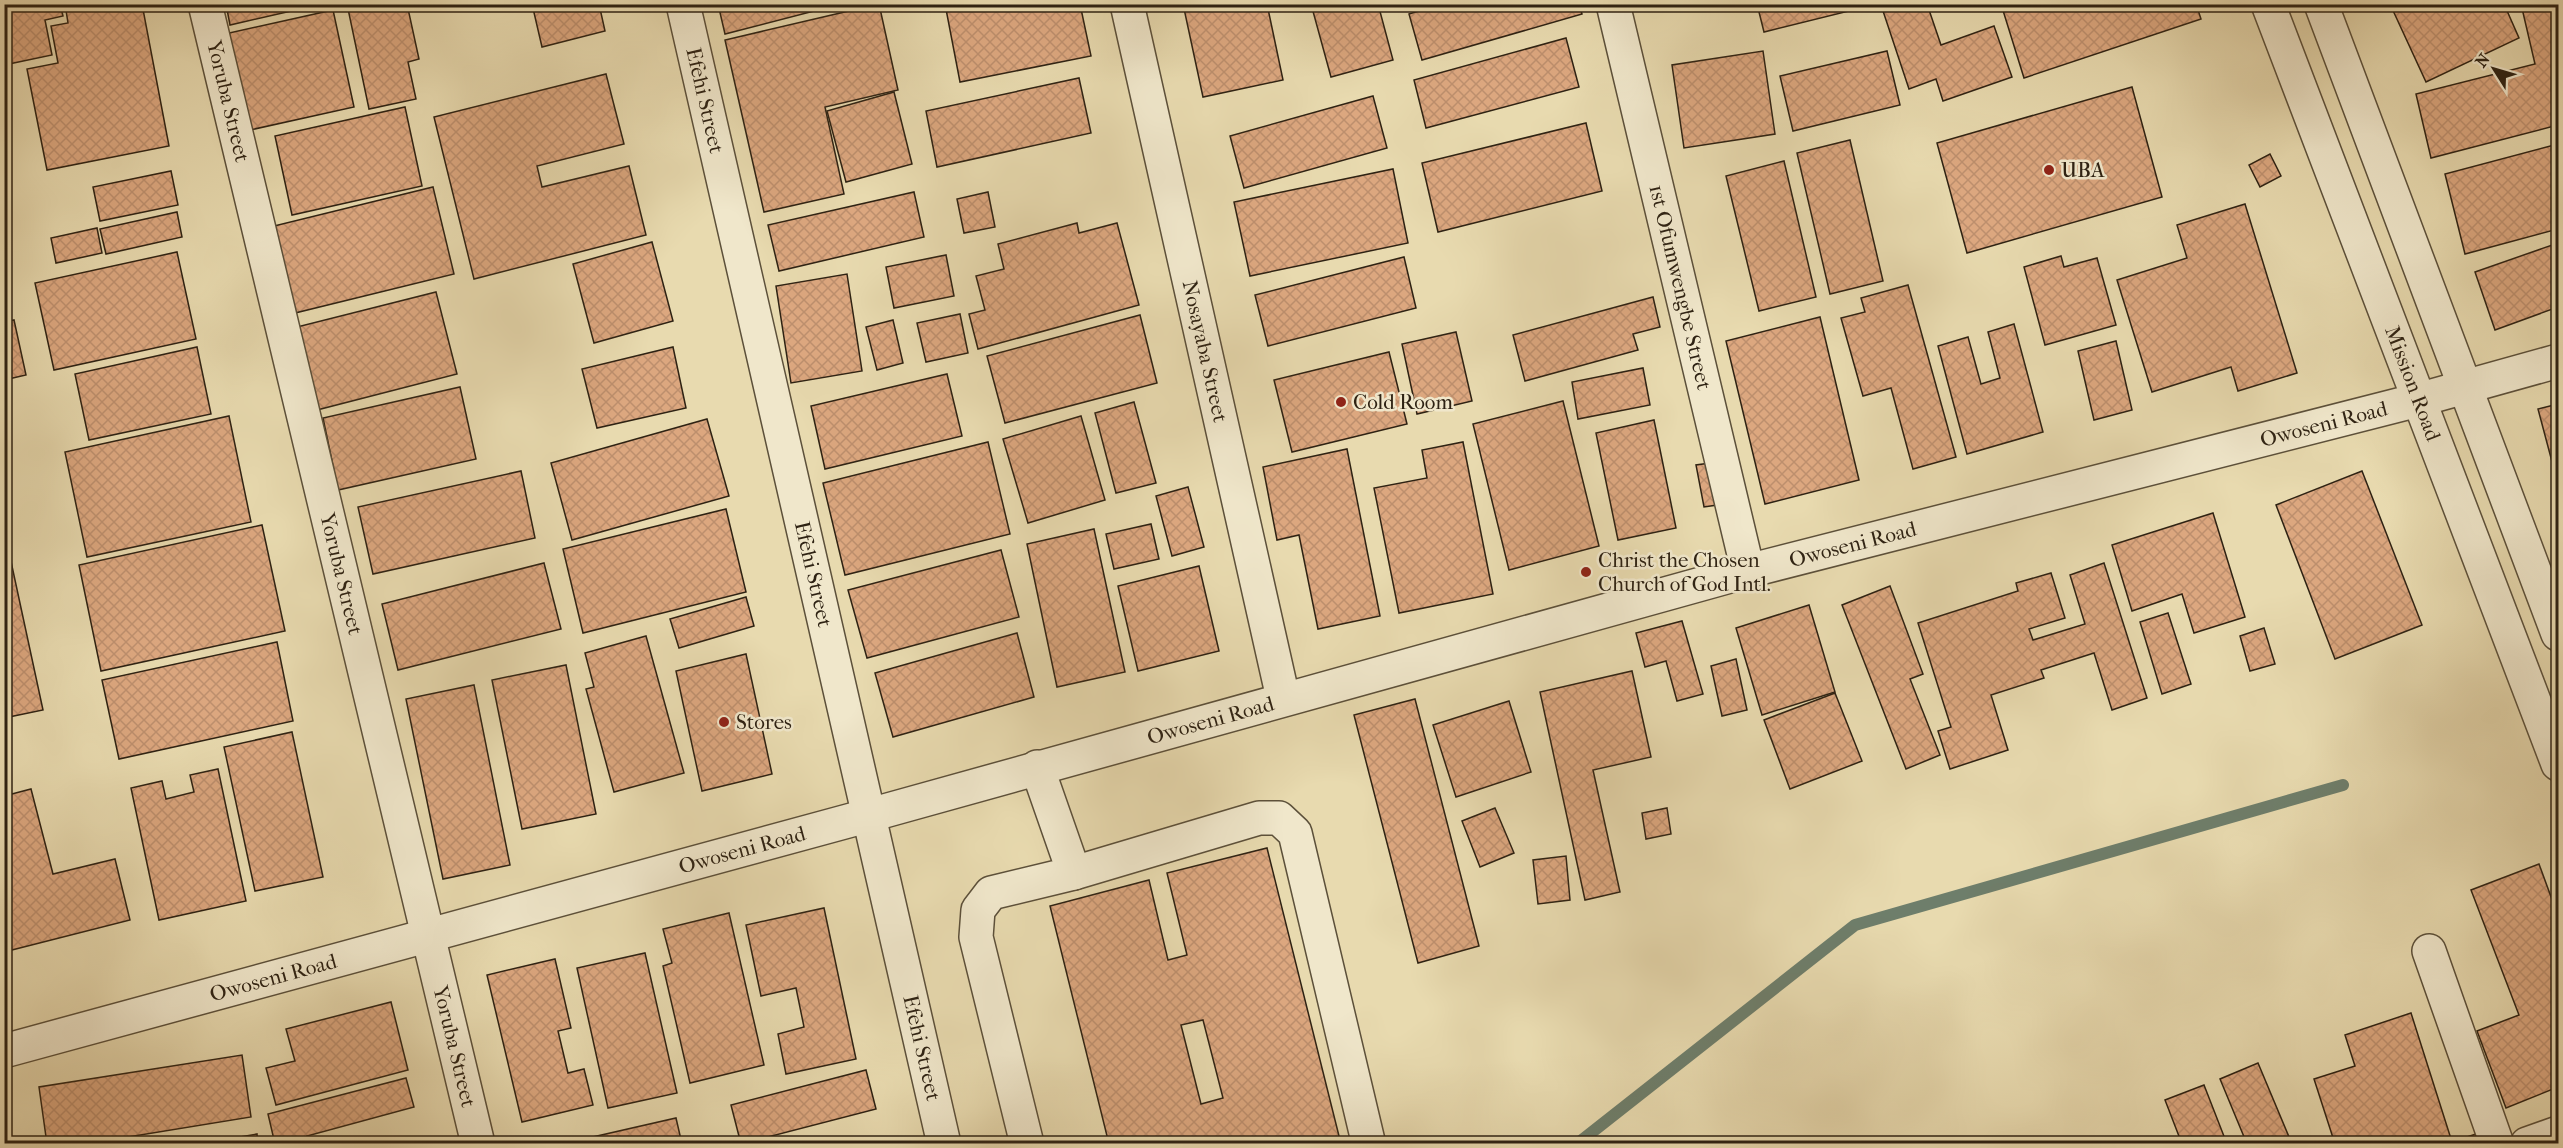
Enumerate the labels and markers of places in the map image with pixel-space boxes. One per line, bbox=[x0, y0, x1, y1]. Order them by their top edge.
place label: UBA bbox=[2061, 158, 2105, 182]
marker: UBA bbox=[2042, 163, 2056, 177]
place label: Cold Room bbox=[1353, 390, 1453, 414]
marker: Cold Room bbox=[1334, 395, 1348, 409]
place label: Christ the Chosen Church of God Intl. bbox=[1598, 548, 1771, 596]
marker: Christ the Chosen Church of God Intl. bbox=[1579, 565, 1593, 579]
place label: Stores bbox=[736, 710, 792, 734]
marker: Stores bbox=[717, 715, 731, 729]

